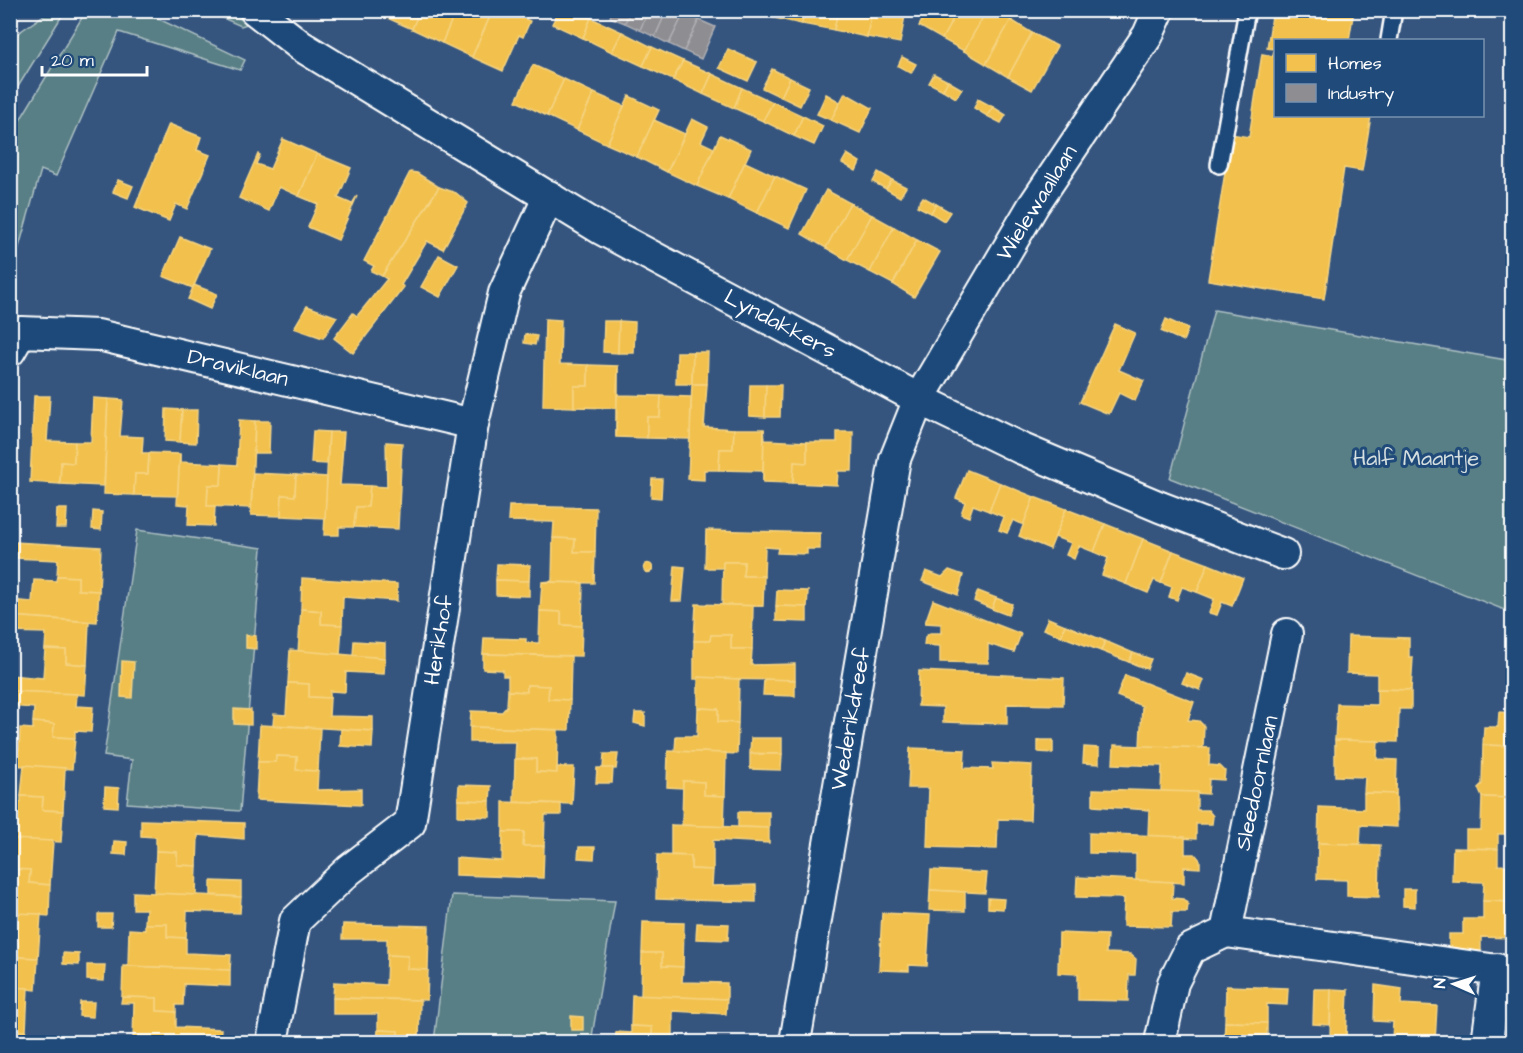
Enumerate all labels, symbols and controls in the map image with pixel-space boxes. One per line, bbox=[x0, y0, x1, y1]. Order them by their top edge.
scale bar bbox=[42, 39, 147, 77]
legend bbox=[1274, 39, 1484, 117]
text: 20 m bbox=[51, 48, 94, 73]
text: Homes bbox=[1328, 51, 1382, 76]
text: Industry bbox=[1328, 81, 1394, 107]
street label: Wielewaallaan bbox=[989, 139, 1085, 267]
street label: Lyndakkers bbox=[718, 281, 842, 367]
street label: Draviklaan bbox=[184, 341, 292, 395]
park label: Half Maantje bbox=[1353, 443, 1479, 474]
street label: Herikhof bbox=[417, 592, 462, 687]
street label: Wederikdreef bbox=[823, 644, 879, 793]
street label: Sleedoornlaan bbox=[1228, 713, 1286, 853]
north arrow bbox=[1424, 954, 1484, 1014]
text: N bbox=[1429, 978, 1451, 989]

